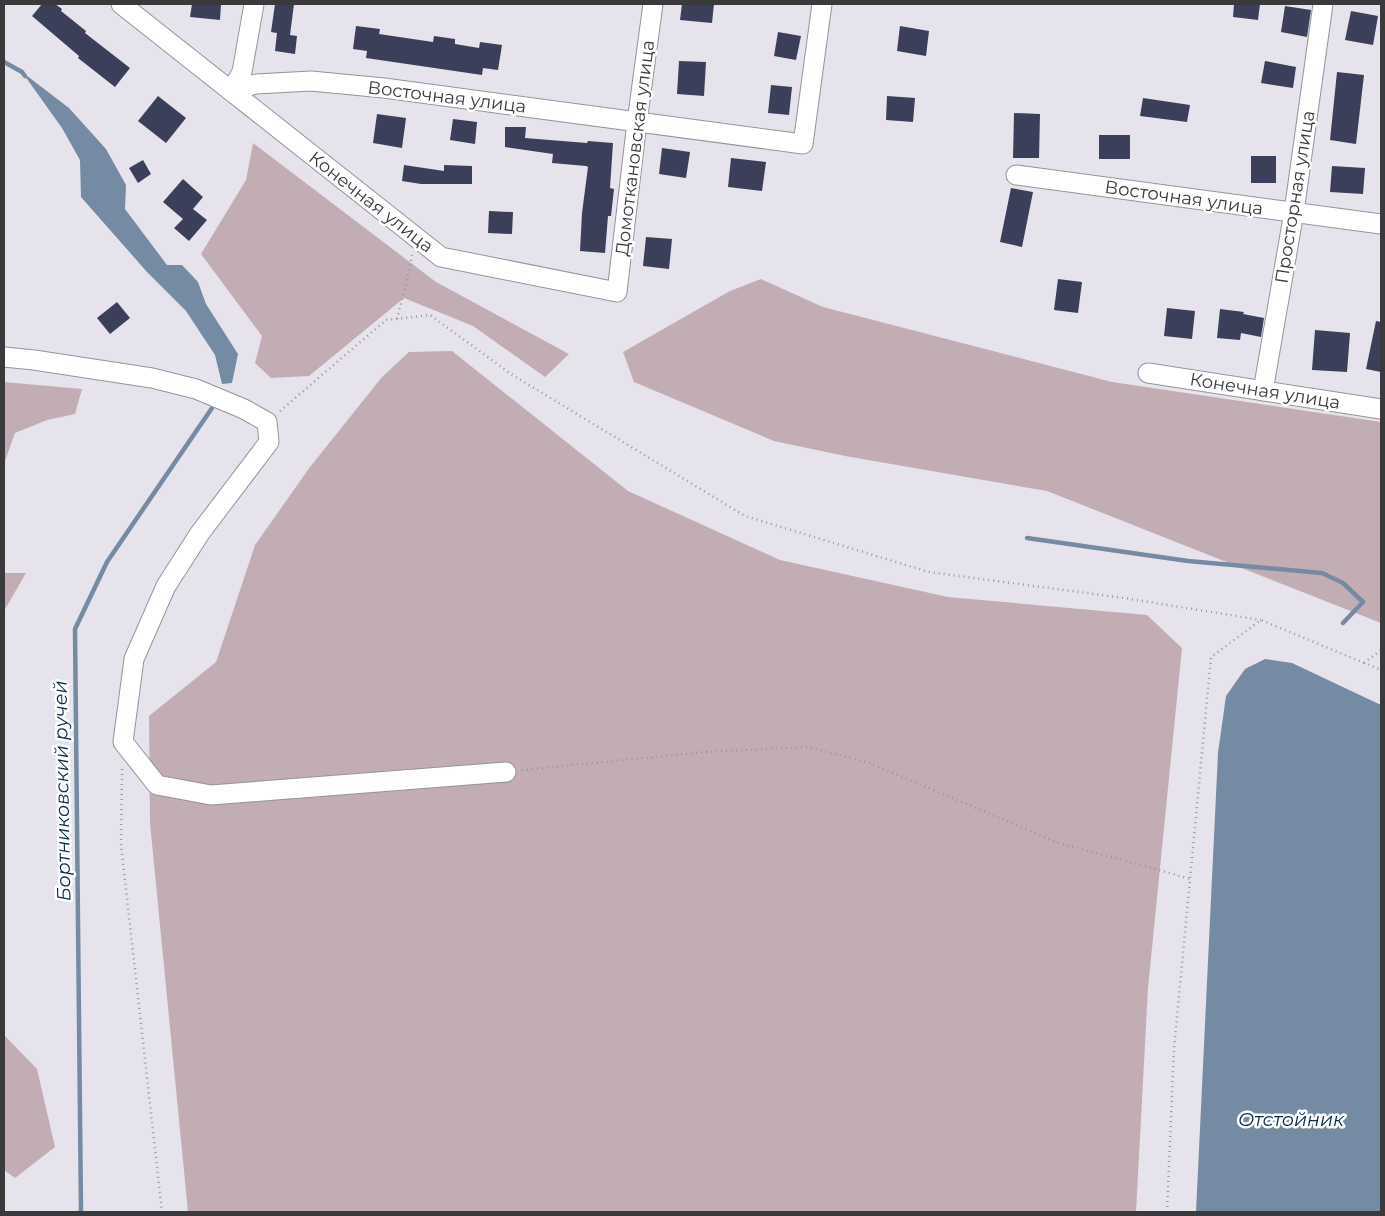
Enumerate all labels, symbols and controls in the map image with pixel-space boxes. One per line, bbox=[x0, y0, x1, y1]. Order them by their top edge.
street label: Домоткановская улица bbox=[611, 39, 659, 257]
street label: Восточная улица bbox=[366, 76, 528, 118]
street label: Просторная улица bbox=[1270, 109, 1320, 285]
street label: Конечная улица bbox=[304, 147, 438, 257]
street label: Восточная улица bbox=[1103, 176, 1265, 220]
street label: Конечная улица bbox=[1188, 368, 1342, 414]
water label: Бортниковский ручей bbox=[49, 680, 75, 902]
water label: Отстойник bbox=[1238, 1108, 1345, 1131]

